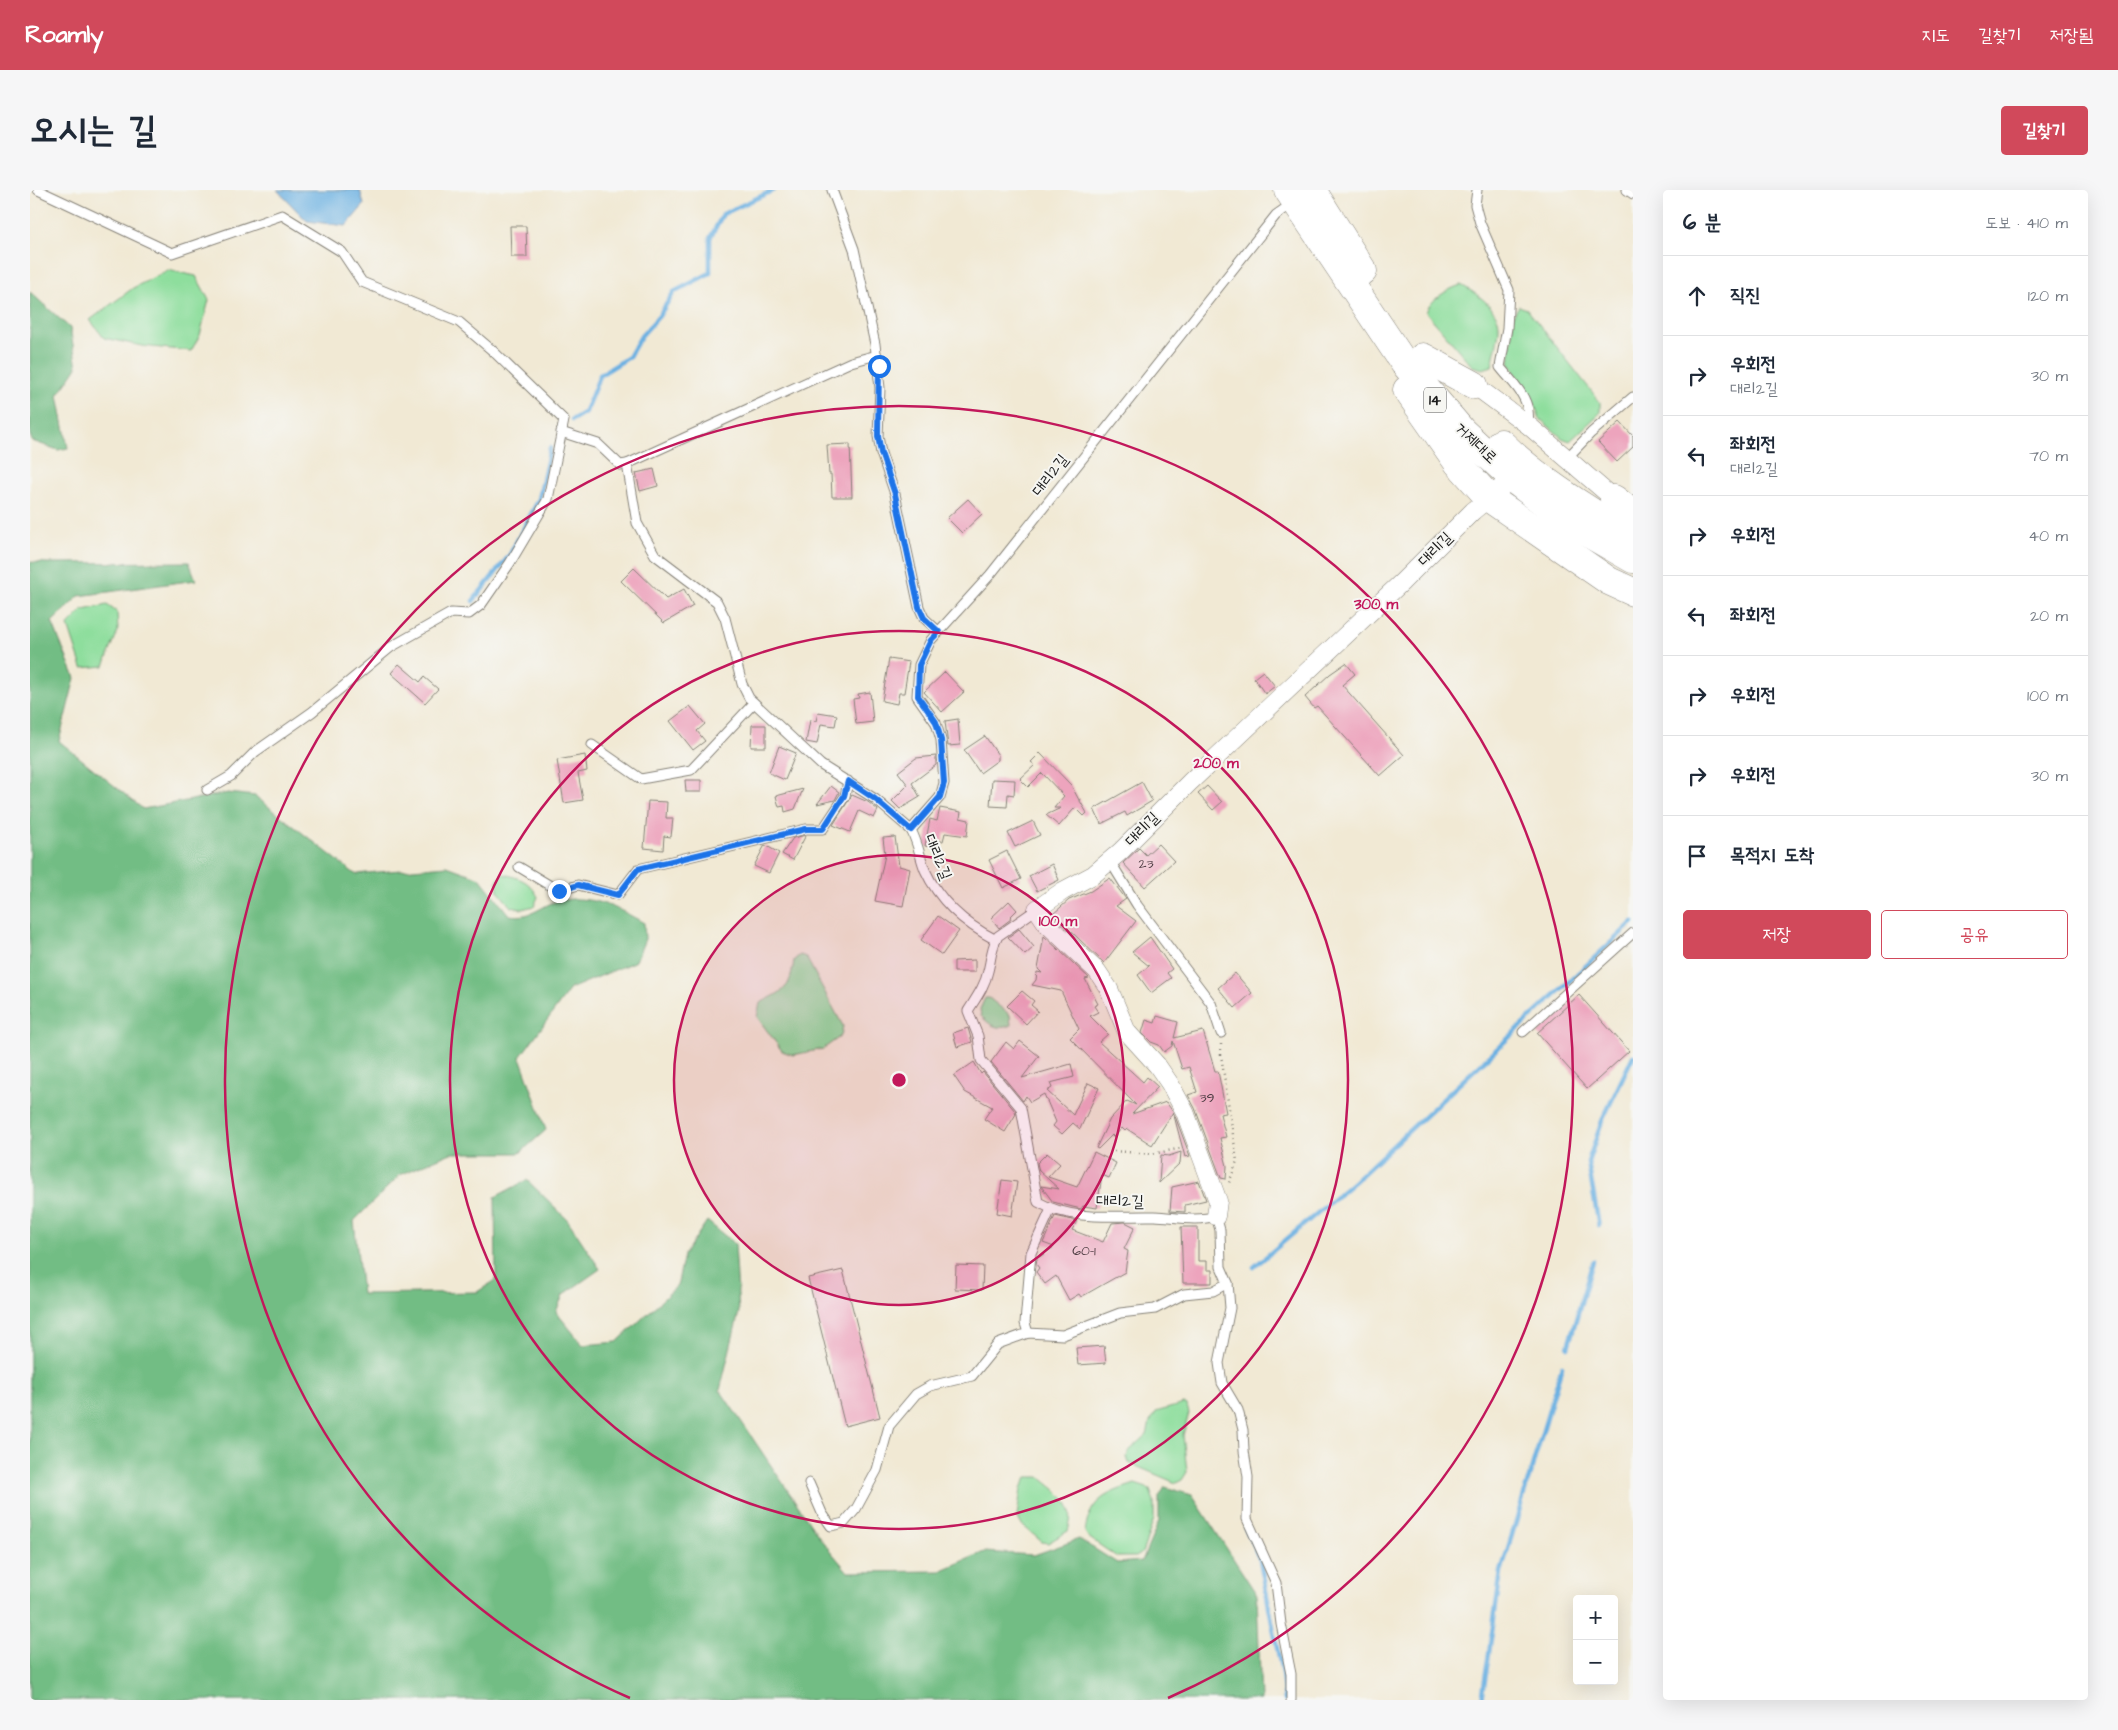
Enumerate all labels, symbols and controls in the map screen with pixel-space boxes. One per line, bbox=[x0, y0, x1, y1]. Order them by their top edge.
text: Roamly bbox=[25, 18, 103, 52]
text: 지도 bbox=[1921, 23, 1950, 48]
text: 길찾기 bbox=[1978, 23, 2022, 48]
text: 저장됨 bbox=[2050, 23, 2093, 48]
text: 오시는 길 bbox=[30, 106, 157, 155]
button: 길찾기 bbox=[2001, 106, 2088, 155]
text: 6 분 bbox=[1683, 208, 1721, 237]
text: 도보 · 410 m bbox=[1985, 212, 2068, 234]
icon: ahead bbox=[1683, 282, 1711, 310]
text: 직진 bbox=[1730, 282, 1761, 309]
text: 120 m bbox=[2028, 285, 2068, 307]
text: 우회전 bbox=[1730, 351, 1776, 378]
route start bbox=[868, 355, 891, 378]
icon: right bbox=[1683, 362, 1711, 390]
text: 30 m bbox=[2031, 365, 2068, 387]
text: 대리2길 bbox=[1730, 378, 1778, 400]
road number: 14 bbox=[1424, 388, 1446, 412]
street label: 거제대로 bbox=[1450, 417, 1502, 469]
text: 좌회전 bbox=[1730, 431, 1776, 458]
icon: left bbox=[1683, 442, 1711, 470]
text: 70 m bbox=[2029, 445, 2068, 467]
street label: 대리2길 bbox=[1027, 449, 1073, 501]
text: 대리2길 bbox=[1730, 458, 1778, 480]
icon: right bbox=[1683, 522, 1711, 550]
text: 우회전 bbox=[1730, 522, 1776, 549]
text: 40 m bbox=[2028, 525, 2068, 547]
street label: 대리1길 bbox=[1413, 527, 1457, 571]
text: 300 m bbox=[1353, 594, 1398, 615]
icon: left bbox=[1683, 602, 1711, 630]
text: 좌회전 bbox=[1730, 602, 1776, 629]
text: 20 m bbox=[2030, 605, 2068, 627]
icon: right bbox=[1683, 682, 1711, 710]
text: 우회전 bbox=[1730, 682, 1776, 709]
text: 100 m bbox=[2027, 685, 2068, 707]
text: 200 m bbox=[1192, 753, 1239, 774]
icon: right bbox=[1683, 762, 1711, 790]
text: 우회전 bbox=[1730, 762, 1776, 789]
text: 30 m bbox=[2031, 765, 2068, 787]
street label: 대리1길 bbox=[1120, 807, 1164, 851]
street label: 대리2길 bbox=[919, 831, 957, 883]
icon: arrive bbox=[1683, 842, 1711, 870]
text: 목적지 도착 bbox=[1730, 842, 1814, 869]
house number: 23 bbox=[1138, 854, 1154, 874]
route end bbox=[548, 880, 571, 903]
button: 저장 bbox=[1683, 910, 1871, 959]
button: 공유 bbox=[1881, 910, 2068, 959]
text: 100 m bbox=[1039, 911, 1078, 932]
centre of rings bbox=[890, 1071, 908, 1089]
house number: 39 bbox=[1199, 1088, 1215, 1108]
street label: 대리2길 bbox=[1096, 1190, 1144, 1212]
house number: 60-1 bbox=[1072, 1241, 1096, 1261]
map controls bbox=[1573, 1595, 1618, 1685]
button: + bbox=[1573, 1595, 1618, 1640]
button: − bbox=[1573, 1640, 1618, 1685]

